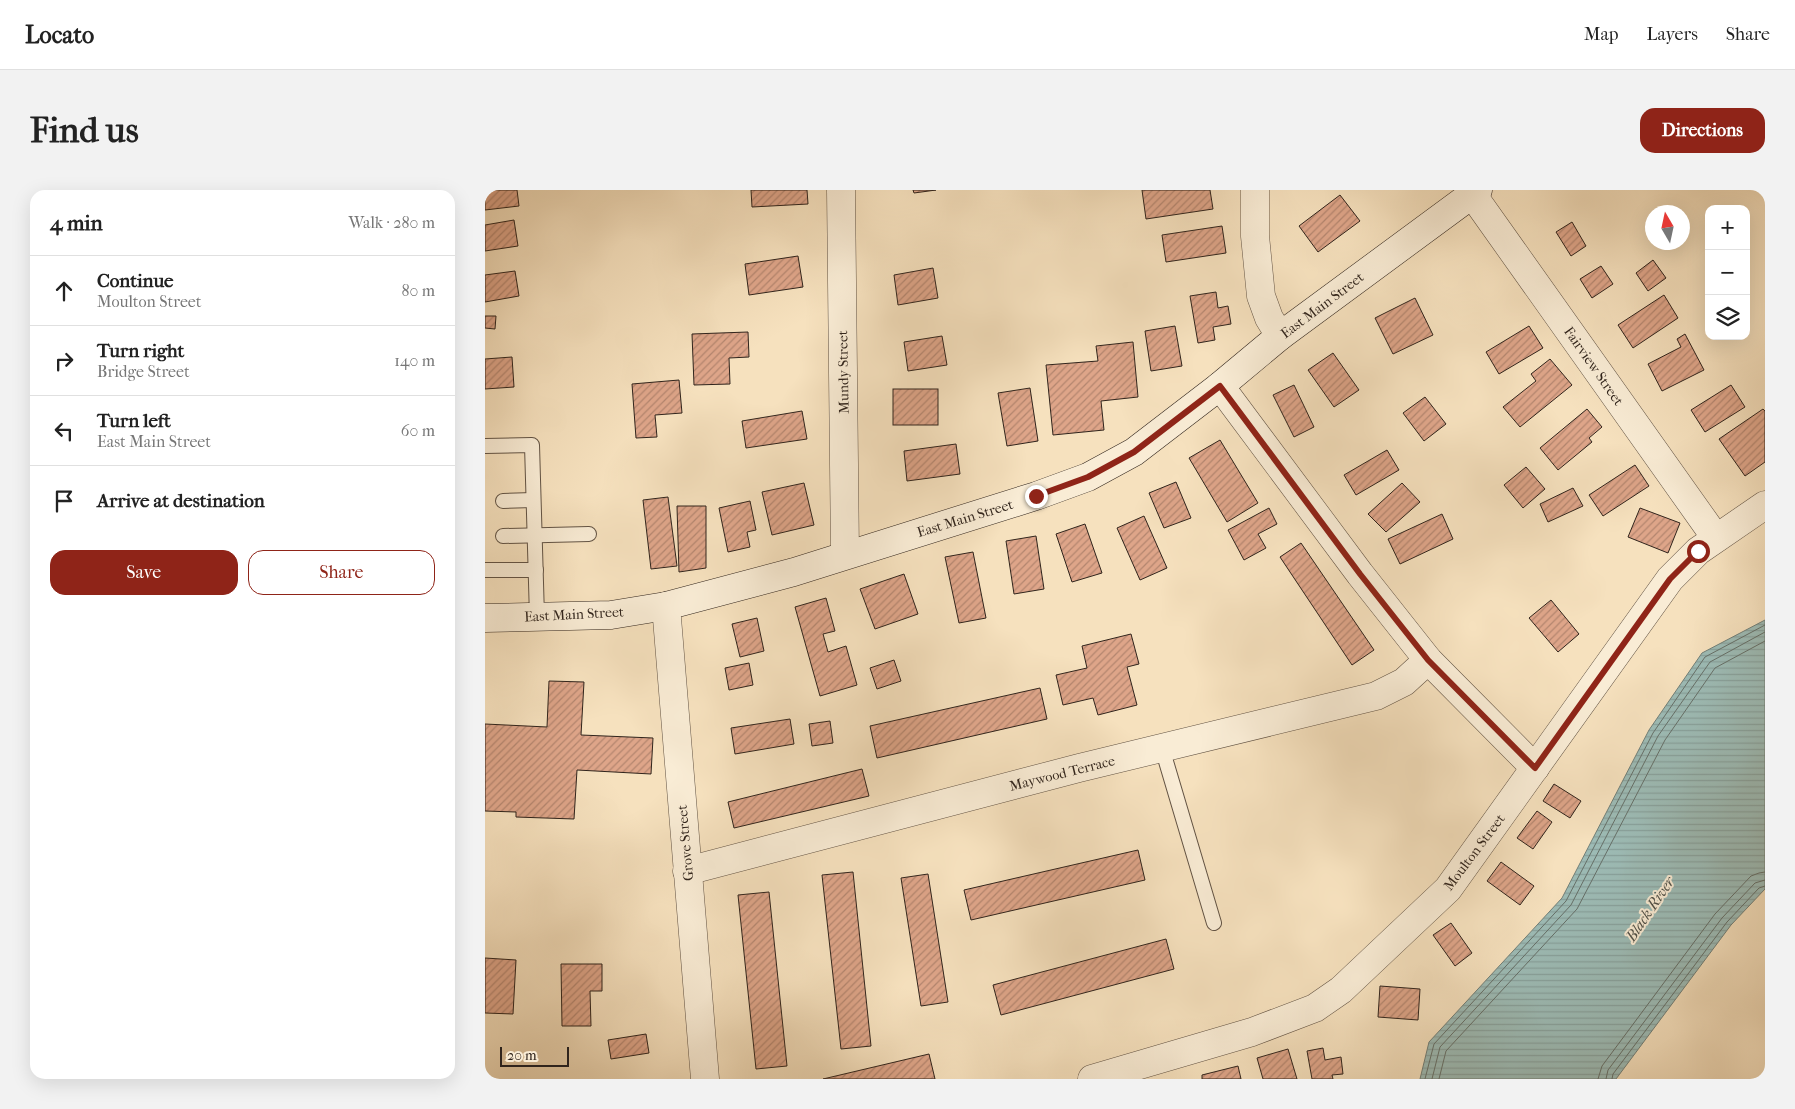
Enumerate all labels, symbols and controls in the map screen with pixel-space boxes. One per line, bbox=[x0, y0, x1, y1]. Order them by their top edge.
text: Locato bbox=[25, 21, 94, 49]
text: Map bbox=[1584, 24, 1618, 45]
text: Layers bbox=[1646, 24, 1698, 45]
text: Share bbox=[1726, 24, 1770, 45]
button: Directions bbox=[1640, 108, 1765, 153]
text: Find us bbox=[30, 110, 139, 151]
north arrow bbox=[1645, 205, 1690, 250]
map controls bbox=[1705, 205, 1750, 340]
button: + bbox=[1705, 205, 1750, 250]
text: 4 min bbox=[50, 211, 103, 235]
text: Walk · 280 m bbox=[348, 213, 435, 232]
button: − bbox=[1705, 250, 1750, 295]
street label: East Main Street bbox=[1277, 269, 1367, 342]
text: Continue bbox=[97, 270, 173, 292]
icon: ahead bbox=[50, 277, 78, 305]
text: 80 m bbox=[401, 281, 435, 300]
text: Moulton Street bbox=[97, 292, 201, 311]
button: layers bbox=[1705, 295, 1750, 340]
street label: Fairview Street bbox=[1560, 324, 1627, 409]
street label: Mundy Street bbox=[834, 330, 853, 414]
text: Turn right bbox=[97, 340, 184, 362]
icon: right bbox=[50, 347, 78, 375]
text: 140 m bbox=[394, 351, 435, 370]
text: Bridge Street bbox=[97, 362, 190, 381]
text: Turn left bbox=[97, 410, 171, 432]
icon: left bbox=[50, 417, 78, 445]
text: 60 m bbox=[401, 421, 435, 440]
text: East Main Street bbox=[97, 432, 211, 451]
route end bbox=[1025, 485, 1048, 508]
icon: arrive bbox=[50, 487, 78, 515]
text: Arrive at destination bbox=[97, 490, 265, 512]
street label: East Main Street bbox=[915, 496, 1015, 541]
route start bbox=[1687, 540, 1710, 563]
button: Save bbox=[50, 550, 238, 595]
button: Share bbox=[248, 550, 435, 595]
street label: East Main Street bbox=[524, 603, 624, 626]
street label: Maywood Terrace bbox=[1008, 752, 1117, 795]
street label: Grove Street bbox=[674, 804, 697, 882]
street label: Moulton Street bbox=[1440, 811, 1509, 894]
water label: Black River bbox=[1621, 872, 1679, 946]
scale bar bbox=[500, 1044, 569, 1067]
text: 20 m bbox=[507, 1047, 537, 1064]

